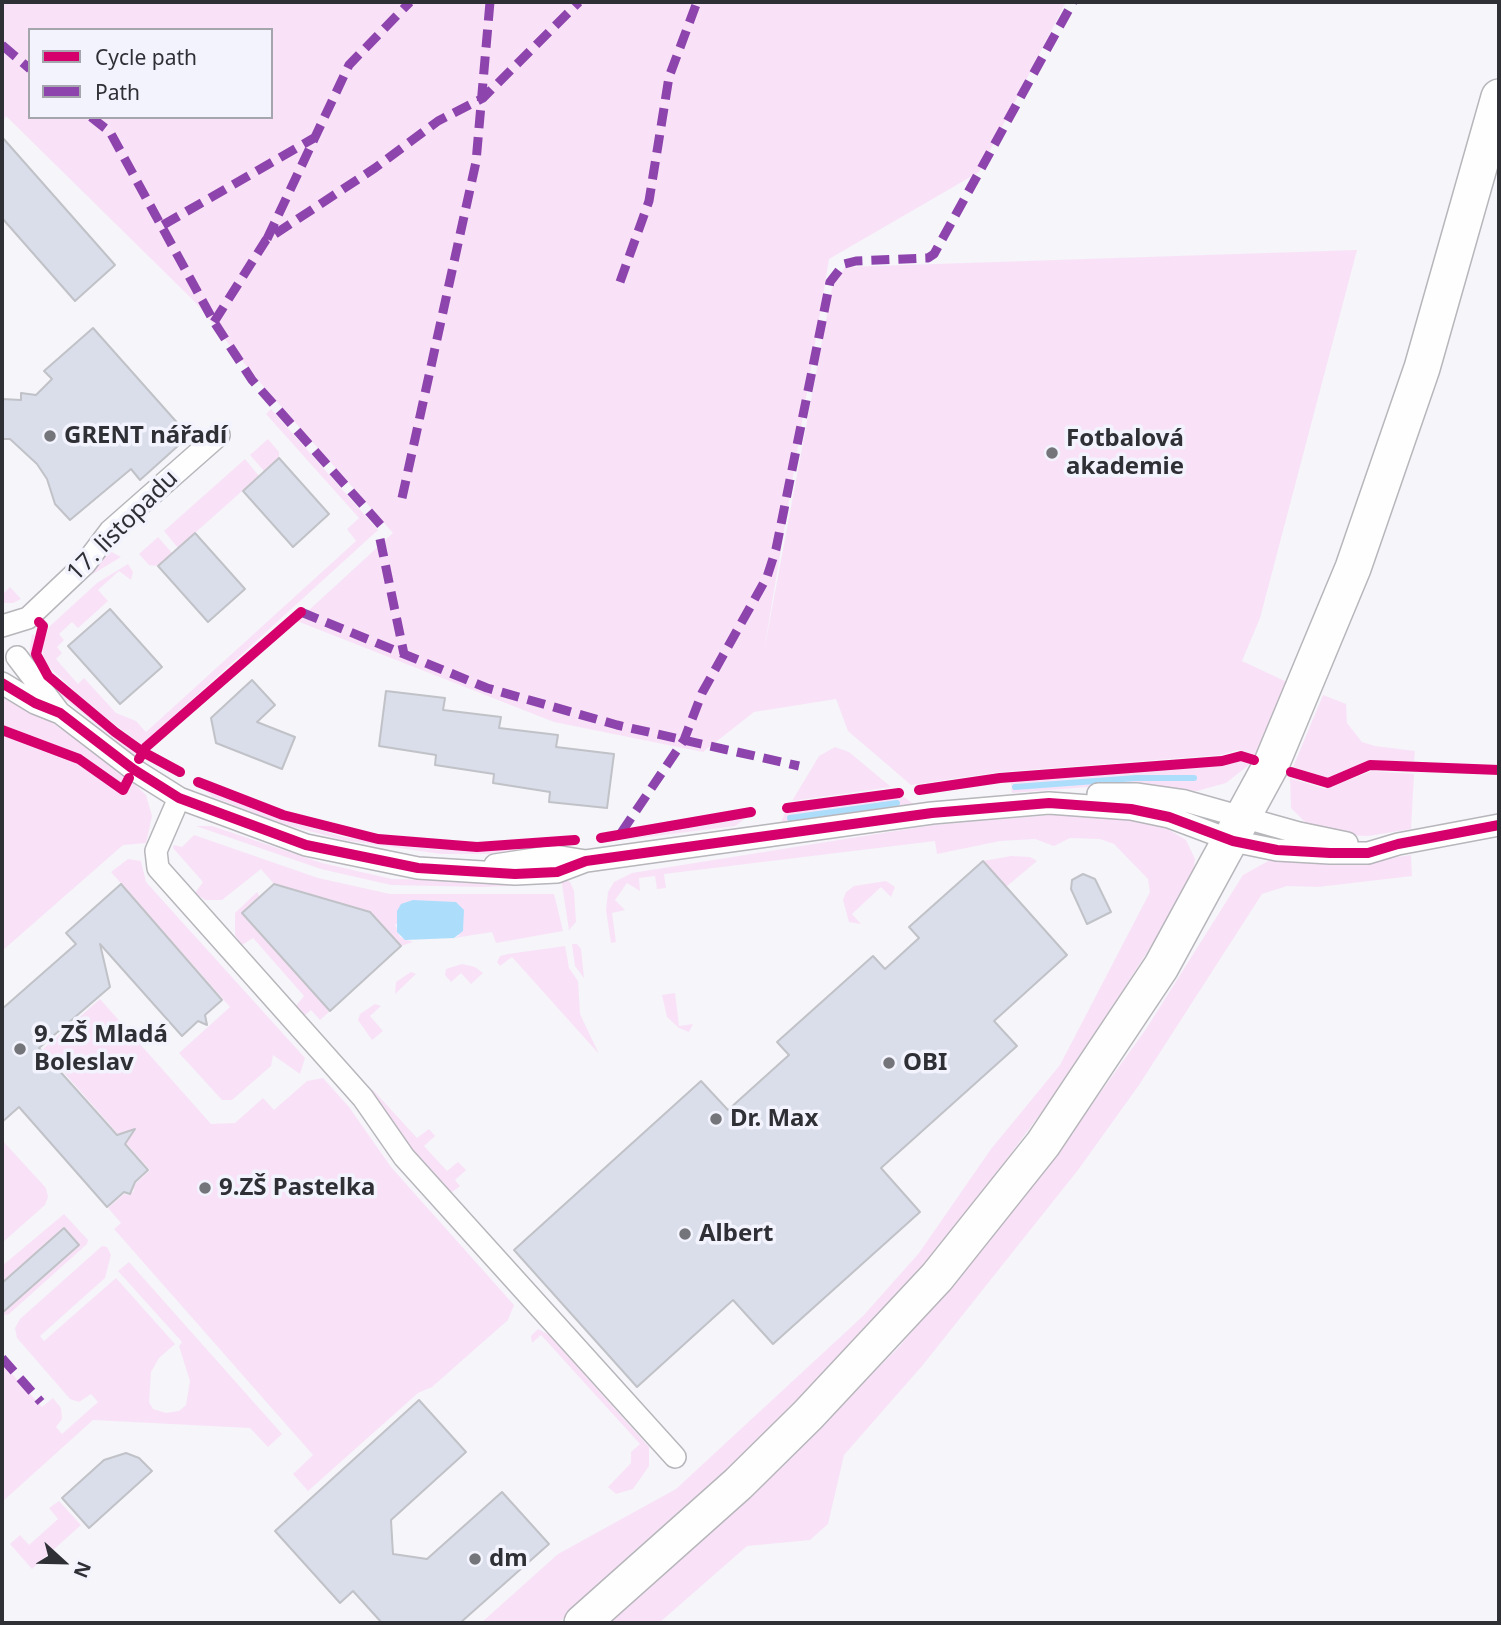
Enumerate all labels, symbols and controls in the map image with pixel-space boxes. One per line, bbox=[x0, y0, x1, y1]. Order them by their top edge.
legend bbox=[28, 28, 273, 119]
text: Cycle path bbox=[95, 43, 197, 71]
text: Path bbox=[95, 78, 140, 106]
place label: GRENT nářadí bbox=[64, 422, 227, 450]
place label: Fotbalová akademie bbox=[1066, 425, 1184, 481]
marker: GRENT nářadí bbox=[42, 428, 58, 444]
marker: Fotbalová akademie bbox=[1044, 445, 1060, 461]
street label: 17. listopadu bbox=[62, 465, 184, 587]
place label: 9. ZŠ Mladá Boleslav bbox=[34, 1021, 168, 1077]
marker: 9. ZŠ Mladá Boleslav bbox=[12, 1041, 28, 1057]
place label: OBI bbox=[903, 1049, 947, 1077]
marker: OBI bbox=[881, 1055, 897, 1071]
place label: Dr. Max bbox=[730, 1105, 818, 1133]
marker: Dr. Max bbox=[708, 1111, 724, 1127]
place label: 9.ZŠ Pastelka bbox=[219, 1174, 375, 1202]
marker: 9.ZŠ Pastelka bbox=[197, 1180, 213, 1196]
place label: Albert bbox=[699, 1220, 773, 1248]
marker: Albert bbox=[677, 1226, 693, 1242]
north arrow bbox=[28, 1527, 98, 1597]
place label: dm bbox=[489, 1545, 528, 1573]
marker: dm bbox=[467, 1551, 483, 1567]
text: N bbox=[68, 1558, 97, 1582]

